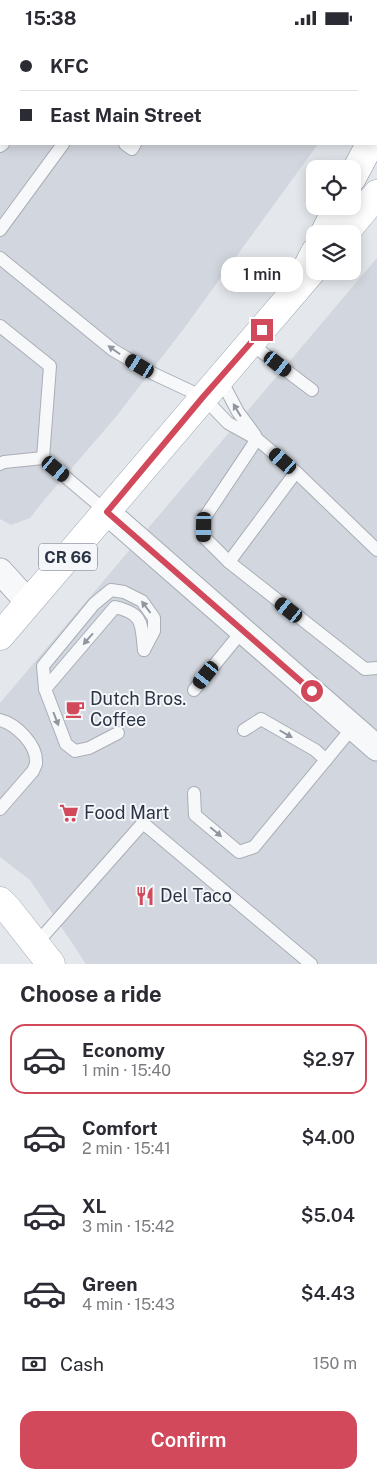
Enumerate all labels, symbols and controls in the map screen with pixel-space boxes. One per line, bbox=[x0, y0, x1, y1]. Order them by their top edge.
text: 15:38 bbox=[25, 7, 76, 29]
text: KFC bbox=[50, 55, 89, 77]
text: East Main Street bbox=[50, 104, 202, 126]
map controls bbox=[306, 160, 361, 280]
button: locate bbox=[306, 160, 361, 215]
button: layers bbox=[306, 225, 361, 280]
callout: 1 min bbox=[221, 257, 303, 293]
text: 1 min bbox=[243, 265, 281, 284]
route end bbox=[251, 319, 273, 341]
one-way arrow bbox=[107, 345, 121, 355]
car bbox=[261, 349, 294, 379]
car bbox=[123, 352, 156, 380]
one-way arrow bbox=[233, 403, 242, 416]
car bbox=[266, 445, 299, 477]
car bbox=[39, 454, 72, 484]
car bbox=[196, 512, 211, 542]
road number: CR 66 bbox=[39, 543, 97, 571]
car bbox=[272, 595, 305, 625]
one-way arrow bbox=[140, 601, 151, 614]
one-way arrow bbox=[82, 632, 93, 645]
car bbox=[190, 659, 221, 691]
route start bbox=[301, 680, 323, 702]
place label: Dutch Bros. Coffee bbox=[90, 688, 186, 730]
cafe icon: Dutch Bros. Coffee bbox=[64, 698, 86, 720]
one-way arrow bbox=[53, 711, 60, 726]
one-way arrow bbox=[279, 729, 292, 738]
supermarket icon: Food Mart bbox=[58, 802, 80, 824]
place label: Food Mart bbox=[84, 802, 170, 823]
one-way arrow bbox=[209, 827, 222, 838]
restaurant icon: Del Taco bbox=[134, 885, 156, 907]
place label: Del Taco bbox=[160, 885, 232, 906]
text: Choose a ride bbox=[20, 981, 162, 1007]
icon: car bbox=[22, 1037, 67, 1082]
text: Economy bbox=[82, 1039, 165, 1061]
text: $2.97 bbox=[302, 1048, 355, 1070]
text: 1 min · 15:40 bbox=[82, 1061, 171, 1080]
icon: car bbox=[22, 1115, 67, 1160]
text: Comfort bbox=[82, 1117, 158, 1139]
text: $4.00 bbox=[301, 1126, 355, 1148]
text: 2 min · 15:41 bbox=[82, 1139, 171, 1158]
icon: car bbox=[22, 1193, 67, 1238]
text: XL bbox=[82, 1195, 107, 1217]
text: $5.04 bbox=[301, 1204, 355, 1226]
text: 3 min · 15:42 bbox=[82, 1217, 174, 1236]
icon: car bbox=[22, 1271, 67, 1316]
text: Green bbox=[82, 1273, 137, 1295]
text: $4.43 bbox=[301, 1282, 355, 1304]
text: 4 min · 15:43 bbox=[82, 1295, 175, 1314]
icon: cash bbox=[20, 1350, 48, 1378]
text: Cash bbox=[60, 1353, 104, 1375]
text: 150 m bbox=[313, 1354, 357, 1373]
button: Confirm bbox=[20, 1411, 357, 1469]

